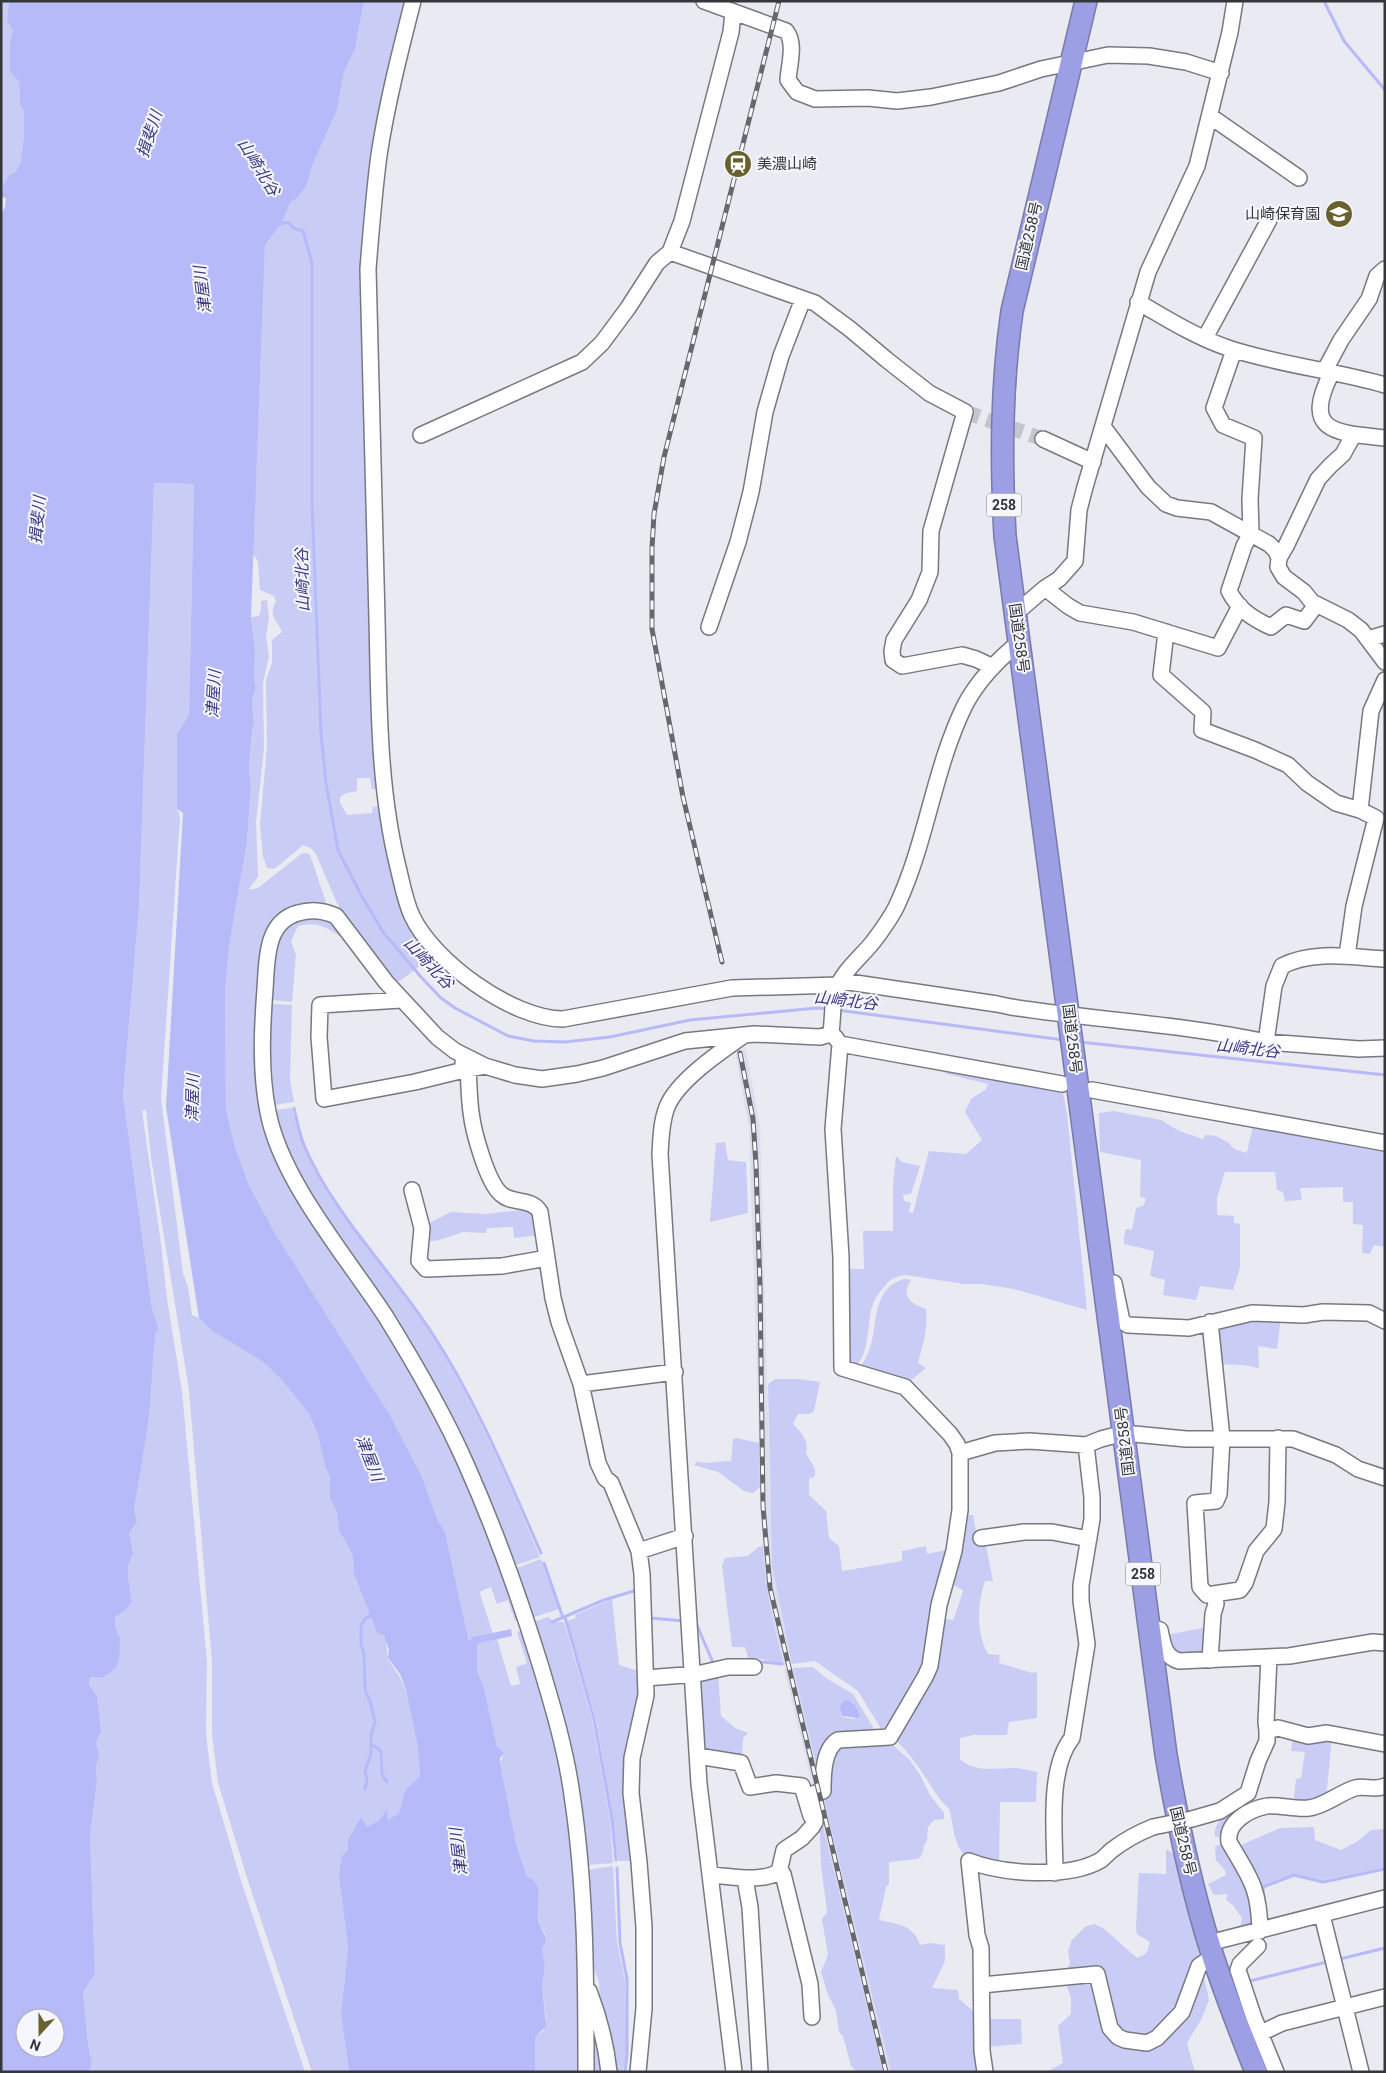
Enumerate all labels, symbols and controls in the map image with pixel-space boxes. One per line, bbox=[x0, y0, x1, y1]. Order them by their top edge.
water label: 揖斐川 bbox=[133, 106, 167, 160]
water label: 山崎北谷 bbox=[234, 135, 285, 201]
station icon: 美濃山崎 bbox=[723, 149, 753, 179]
place label: 美濃山崎 bbox=[757, 155, 817, 173]
school or university icon: 山崎保育園 bbox=[1324, 199, 1354, 229]
street label: 国道258号 bbox=[1012, 200, 1046, 272]
place label: 山崎保育園 bbox=[1245, 205, 1320, 223]
water label: 津屋川 bbox=[190, 263, 215, 315]
water label: 揖斐川 bbox=[26, 493, 49, 545]
road number: 258 bbox=[986, 494, 1022, 516]
water label: 山崎北谷 bbox=[292, 546, 313, 612]
street label: 国道258号 bbox=[1005, 602, 1033, 674]
water label: 津屋川 bbox=[203, 668, 224, 718]
water label: 山崎北谷 bbox=[400, 933, 459, 995]
water label: 山崎北谷 bbox=[813, 988, 881, 1013]
street label: 国道258号 bbox=[1059, 1003, 1085, 1075]
water label: 山崎北谷 bbox=[1215, 1036, 1283, 1061]
water label: 津屋川 bbox=[183, 1072, 202, 1122]
street label: 国道258号 bbox=[1112, 1405, 1138, 1477]
water label: 津屋川 bbox=[352, 1432, 388, 1486]
road number: 258 bbox=[1126, 1562, 1160, 1586]
street label: 国道258号 bbox=[1166, 1805, 1200, 1877]
water label: 津屋川 bbox=[446, 1825, 471, 1877]
north arrow bbox=[15, 2008, 65, 2058]
text: N bbox=[28, 2036, 43, 2054]

